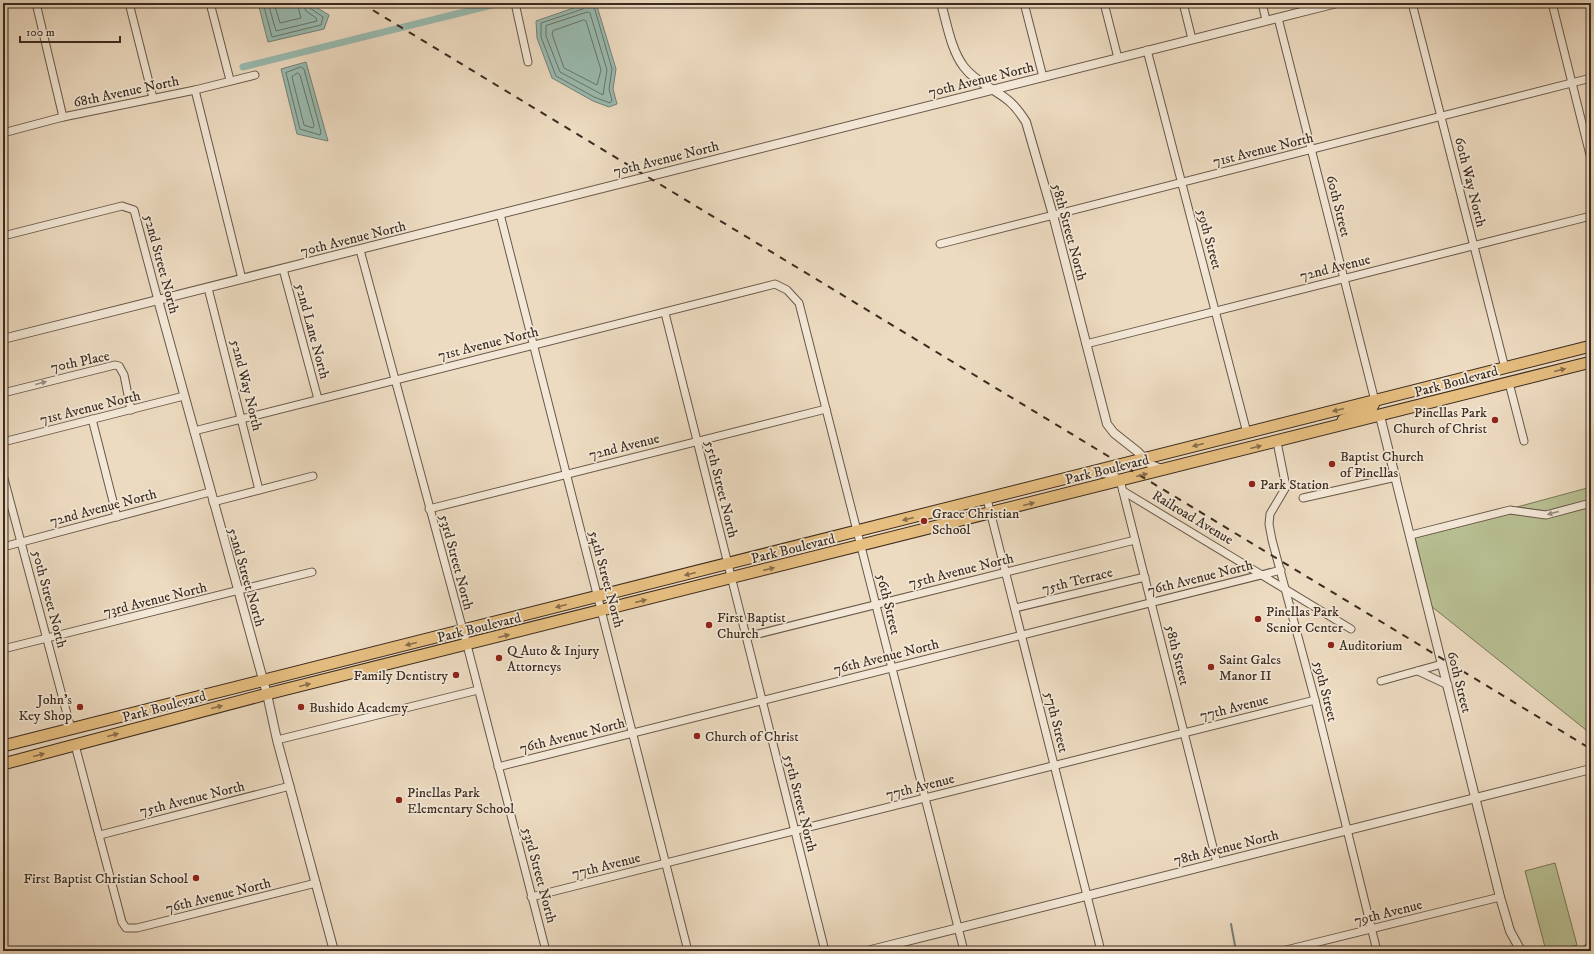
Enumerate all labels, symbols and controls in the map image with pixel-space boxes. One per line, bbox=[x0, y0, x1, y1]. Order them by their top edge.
scale bar bbox=[20, 18, 120, 44]
text: 100 m bbox=[26, 25, 55, 40]
street label: 70th Avenue North bbox=[927, 58, 1037, 102]
street label: 68th Avenue North bbox=[72, 72, 181, 112]
street label: 71st Avenue North bbox=[1211, 129, 1316, 171]
street label: 60th Way North bbox=[1450, 135, 1490, 230]
street label: 70th Avenue North bbox=[612, 137, 722, 181]
street label: 60th Street bbox=[1322, 174, 1354, 239]
street label: 58th Street North bbox=[1047, 182, 1091, 283]
street label: 59th Street bbox=[1192, 207, 1226, 272]
street label: 52nd Street North bbox=[139, 213, 183, 317]
street label: 70th Avenue North bbox=[299, 217, 409, 261]
street label: 72nd Avenue bbox=[1298, 250, 1372, 285]
street label: 52nd Lane North bbox=[291, 282, 334, 382]
street label: 71st Avenue North bbox=[436, 323, 541, 365]
street label: 52nd Way North bbox=[226, 338, 266, 433]
street label: 70th Place bbox=[49, 347, 112, 377]
street label: Park Boulevard bbox=[1412, 362, 1500, 402]
one-way arrow bbox=[1554, 366, 1566, 372]
one-way arrow bbox=[35, 380, 47, 386]
street label: 71st Avenue North bbox=[38, 387, 143, 429]
place label: Pinellas Park Church of Christ bbox=[1393, 404, 1488, 438]
one-way arrow bbox=[1331, 408, 1344, 414]
marker: Pinellas Park Church of Christ bbox=[1490, 415, 1500, 425]
street label: 72nd Avenue bbox=[587, 429, 661, 464]
street label: 55th Street North bbox=[700, 439, 742, 541]
one-way arrow bbox=[1192, 443, 1204, 449]
one-way arrow bbox=[1251, 444, 1263, 450]
place label: Baptist Church of Pinellas bbox=[1340, 448, 1425, 482]
street label: Park Boulevard bbox=[1063, 451, 1151, 489]
marker: Baptist Church of Pinellas bbox=[1327, 459, 1337, 469]
one-way arrow bbox=[1136, 472, 1148, 478]
place label: Park Station bbox=[1260, 476, 1330, 494]
marker: Park Station bbox=[1247, 479, 1257, 489]
street label: 72nd Avenue North bbox=[48, 485, 159, 531]
street label: Railroad Avenue bbox=[1149, 487, 1236, 549]
one-way arrow bbox=[1023, 501, 1035, 507]
place label: Grace Christian School bbox=[932, 505, 1020, 539]
one-way arrow bbox=[1547, 510, 1559, 516]
street label: 53rd Street North bbox=[435, 512, 478, 613]
one-way arrow bbox=[902, 516, 914, 522]
marker: Grace Christian School bbox=[919, 516, 929, 526]
street label: 52nd Street North bbox=[223, 526, 269, 630]
street label: 54th Street North bbox=[584, 529, 628, 631]
street label: Park Boulevard bbox=[749, 530, 837, 568]
street label: 50th Street North bbox=[27, 548, 71, 651]
street label: 75th Avenue North bbox=[907, 549, 1016, 593]
street label: 76th Avenue North bbox=[1146, 556, 1255, 600]
street label: 75th Terrace bbox=[1040, 563, 1115, 598]
one-way arrow bbox=[763, 566, 775, 572]
one-way arrow bbox=[684, 571, 696, 577]
street label: 56th Street bbox=[872, 572, 904, 637]
street label: 73rd Avenue North bbox=[102, 578, 210, 622]
one-way arrow bbox=[634, 598, 647, 604]
one-way arrow bbox=[555, 603, 567, 609]
place label: Pinellas Park Senior Center bbox=[1266, 603, 1344, 637]
street label: Park Boulevard bbox=[435, 609, 523, 647]
place label: First Baptist Church bbox=[717, 609, 786, 643]
marker: Pinellas Park Senior Center bbox=[1253, 614, 1263, 624]
marker: First Baptist Church bbox=[704, 620, 714, 630]
street label: 58th Street bbox=[1161, 623, 1193, 688]
one-way arrow bbox=[498, 632, 511, 638]
street label: 76th Avenue North bbox=[832, 635, 941, 679]
place label: Auditorium bbox=[1339, 637, 1403, 655]
marker: Auditorium bbox=[1326, 640, 1336, 650]
one-way arrow bbox=[405, 641, 417, 647]
place label: Q Auto & Injury Attorneys bbox=[507, 642, 600, 676]
street label: 60th Street bbox=[1443, 650, 1475, 715]
place label: Saint Gales Manor II bbox=[1219, 651, 1281, 685]
marker: Q Auto & Injury Attorneys bbox=[494, 653, 504, 663]
street label: 59th Street bbox=[1309, 659, 1341, 724]
marker: Saint Gales Manor II bbox=[1206, 662, 1216, 672]
place label: Family Dentistry bbox=[354, 667, 448, 685]
marker: Family Dentistry bbox=[451, 670, 461, 680]
one-way arrow bbox=[299, 682, 311, 688]
street label: Park Boulevard bbox=[120, 687, 208, 727]
street label: 57th Street bbox=[1040, 690, 1072, 755]
place label: John's Key Shop bbox=[18, 691, 72, 725]
street label: 77th Avenue bbox=[1198, 691, 1271, 725]
place label: Bushido Academy bbox=[309, 699, 408, 717]
marker: John's Key Shop bbox=[75, 702, 85, 712]
marker: Bushido Academy bbox=[296, 702, 306, 712]
one-way arrow bbox=[212, 704, 224, 710]
street label: 76th Avenue North bbox=[518, 714, 627, 758]
place label: Church of Christ bbox=[705, 728, 799, 746]
marker: Church of Christ bbox=[692, 731, 702, 741]
one-way arrow bbox=[107, 732, 119, 738]
one-way arrow bbox=[33, 752, 45, 758]
street label: 55th Street North bbox=[779, 753, 821, 855]
street label: 77th Avenue bbox=[884, 770, 957, 804]
street label: 75th Avenue North bbox=[138, 777, 247, 821]
place label: Pinellas Park Elementary School bbox=[407, 784, 515, 818]
marker: Pinellas Park Elementary School bbox=[394, 795, 404, 805]
street label: 53rd Street North bbox=[518, 825, 561, 926]
street label: 78th Avenue North bbox=[1172, 826, 1281, 870]
street label: 77th Avenue bbox=[570, 849, 643, 883]
place label: First Baptist Christian School bbox=[23, 870, 189, 888]
marker: First Baptist Christian School bbox=[191, 873, 201, 883]
street label: 76th Avenue North bbox=[164, 874, 273, 918]
street label: 79th Avenue bbox=[1352, 896, 1424, 930]

